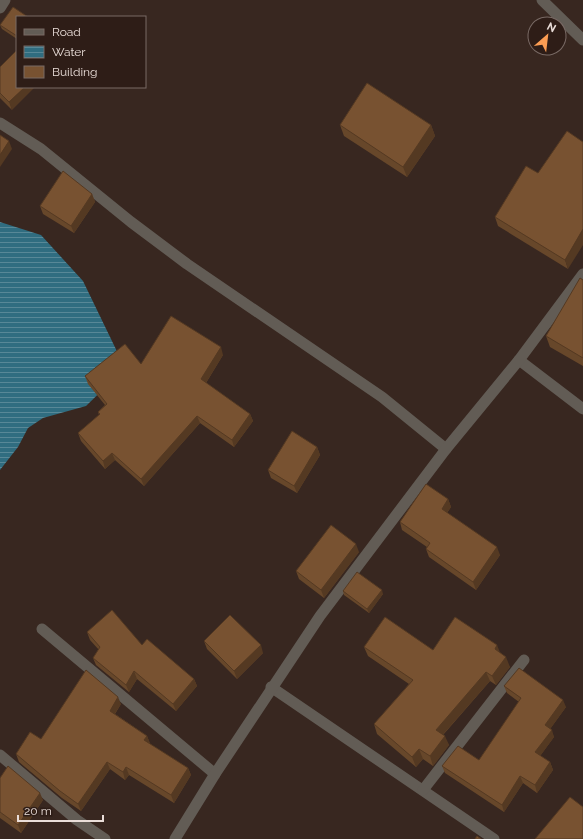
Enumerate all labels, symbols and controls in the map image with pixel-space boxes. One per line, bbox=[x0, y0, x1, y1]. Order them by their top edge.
legend bbox=[16, 16, 146, 88]
north arrow bbox=[527, 16, 567, 56]
text: N bbox=[545, 20, 558, 35]
text: Road bbox=[52, 25, 81, 39]
text: Water bbox=[52, 45, 86, 59]
text: Building bbox=[52, 65, 98, 79]
scale bar bbox=[18, 797, 103, 823]
text: 20 m bbox=[24, 804, 52, 818]

